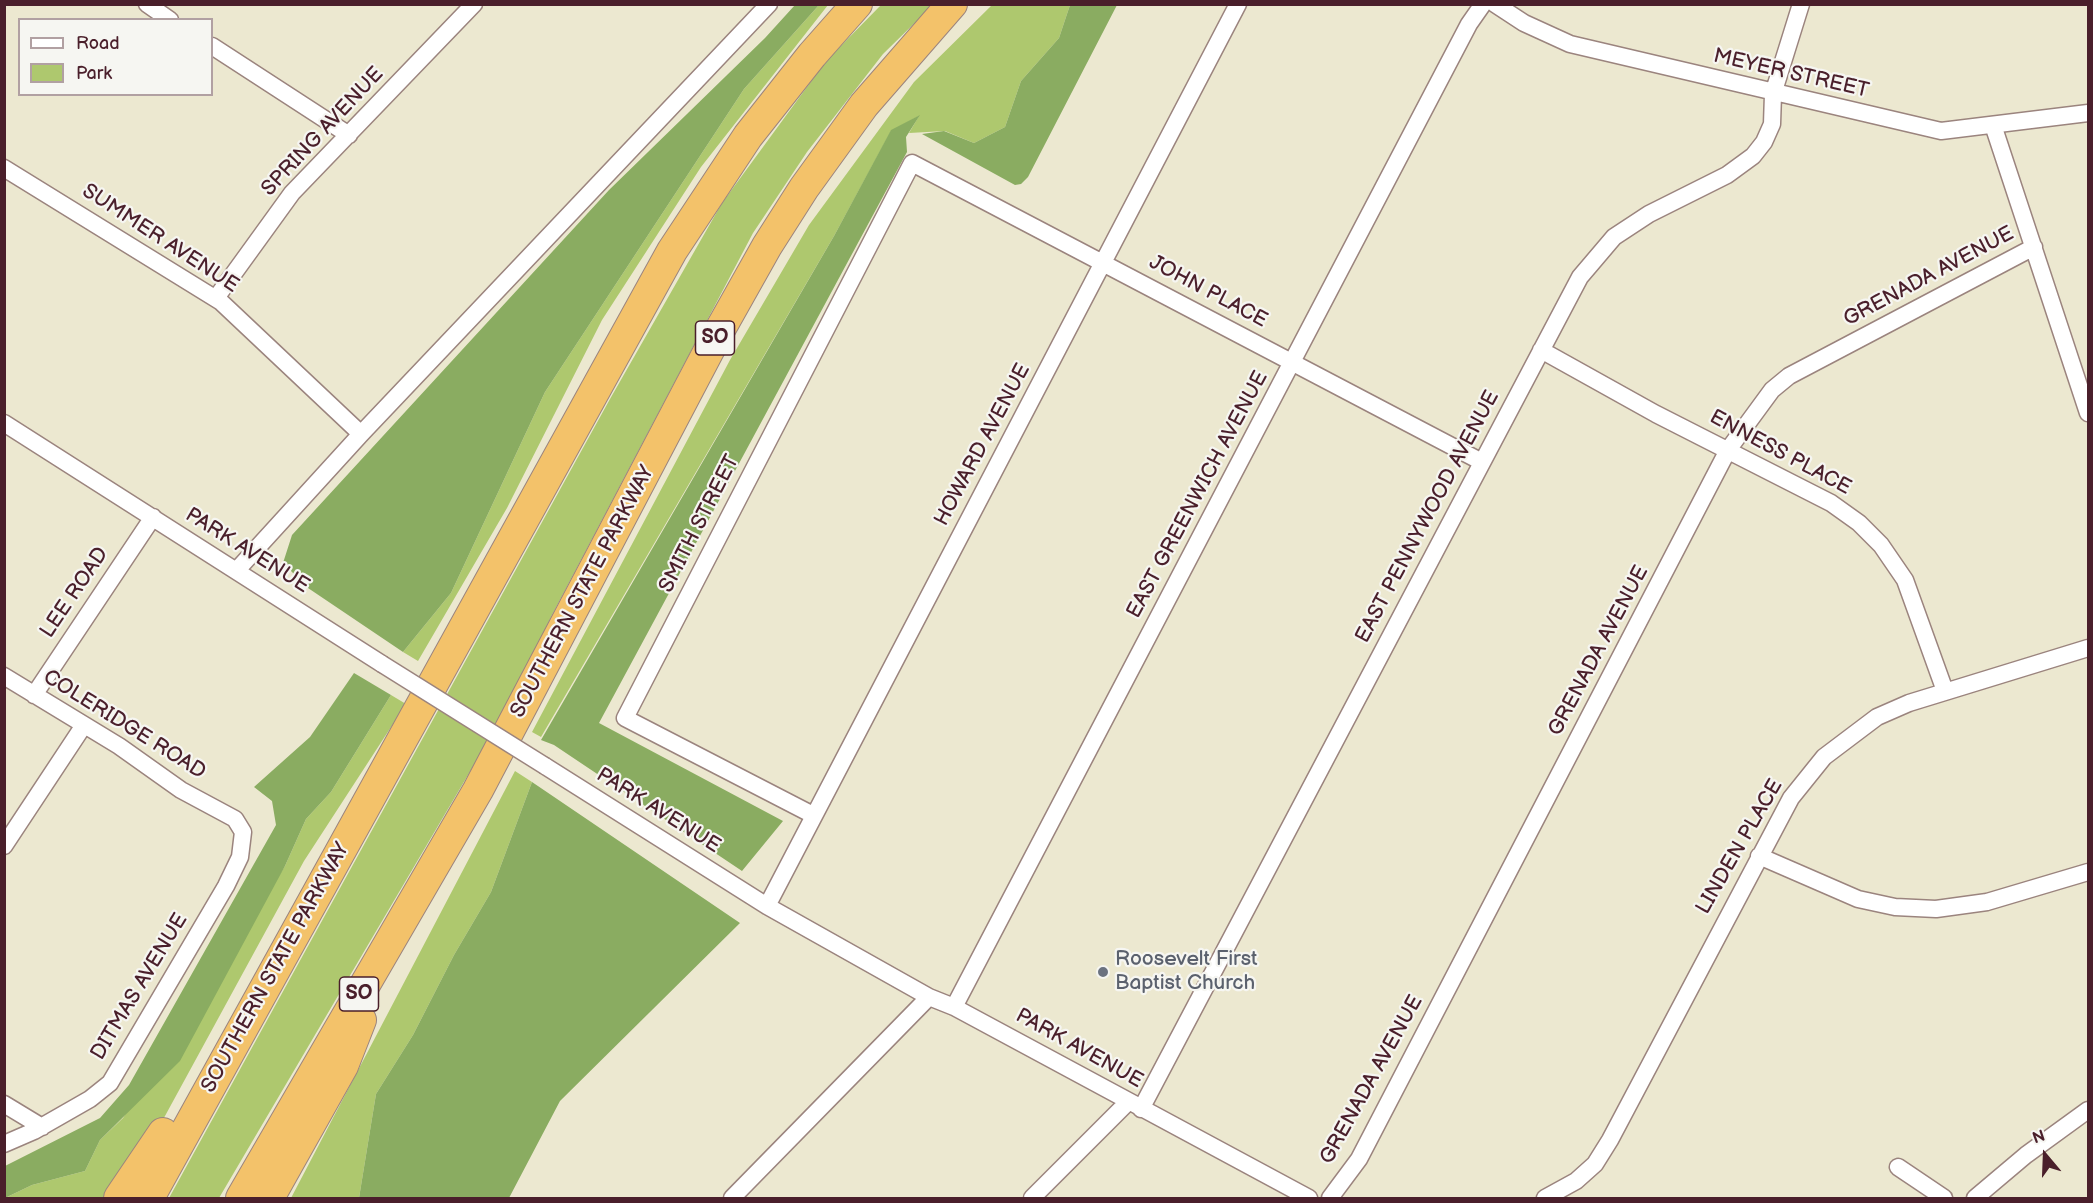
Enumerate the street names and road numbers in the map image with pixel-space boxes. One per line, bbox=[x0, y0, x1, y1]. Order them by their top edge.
street label: MEYER STREET bbox=[1711, 44, 1871, 104]
street label: SPRING AVENUE bbox=[257, 62, 389, 202]
street label: SUMMER AVENUE bbox=[77, 179, 243, 299]
street label: GRENADA AVENUE bbox=[1840, 221, 2018, 333]
street label: JOHN PLACE bbox=[1145, 250, 1271, 334]
road number: SO bbox=[696, 321, 734, 355]
street label: HOWARD AVENUE bbox=[930, 360, 1036, 530]
street label: EAST GREENWICH AVENUE bbox=[1122, 367, 1274, 623]
street label: EAST PENNYWOOD AVENUE bbox=[1351, 387, 1505, 647]
street label: ENNESS PLACE bbox=[1705, 405, 1855, 501]
street label: SMITH STREET bbox=[654, 451, 746, 597]
street label: SOUTHERN STATE PARKWAY bbox=[506, 462, 660, 722]
street label: PARK AVENUE bbox=[180, 503, 314, 599]
street label: LEE ROAD bbox=[36, 543, 114, 643]
street label: GRENADA AVENUE bbox=[1543, 562, 1655, 740]
street label: COLERIDGE ROAD bbox=[38, 665, 210, 785]
street label: PARK AVENUE bbox=[591, 763, 725, 859]
street label: LINDEN PLACE bbox=[1691, 775, 1789, 919]
street label: SOUTHERN STATE PARKWAY bbox=[197, 839, 355, 1097]
street label: DITMAS AVENUE bbox=[86, 909, 194, 1065]
road number: SO bbox=[340, 977, 378, 1011]
street label: GRENADA AVENUE bbox=[1315, 991, 1429, 1169]
street label: PARK AVENUE bbox=[1011, 1004, 1147, 1094]

